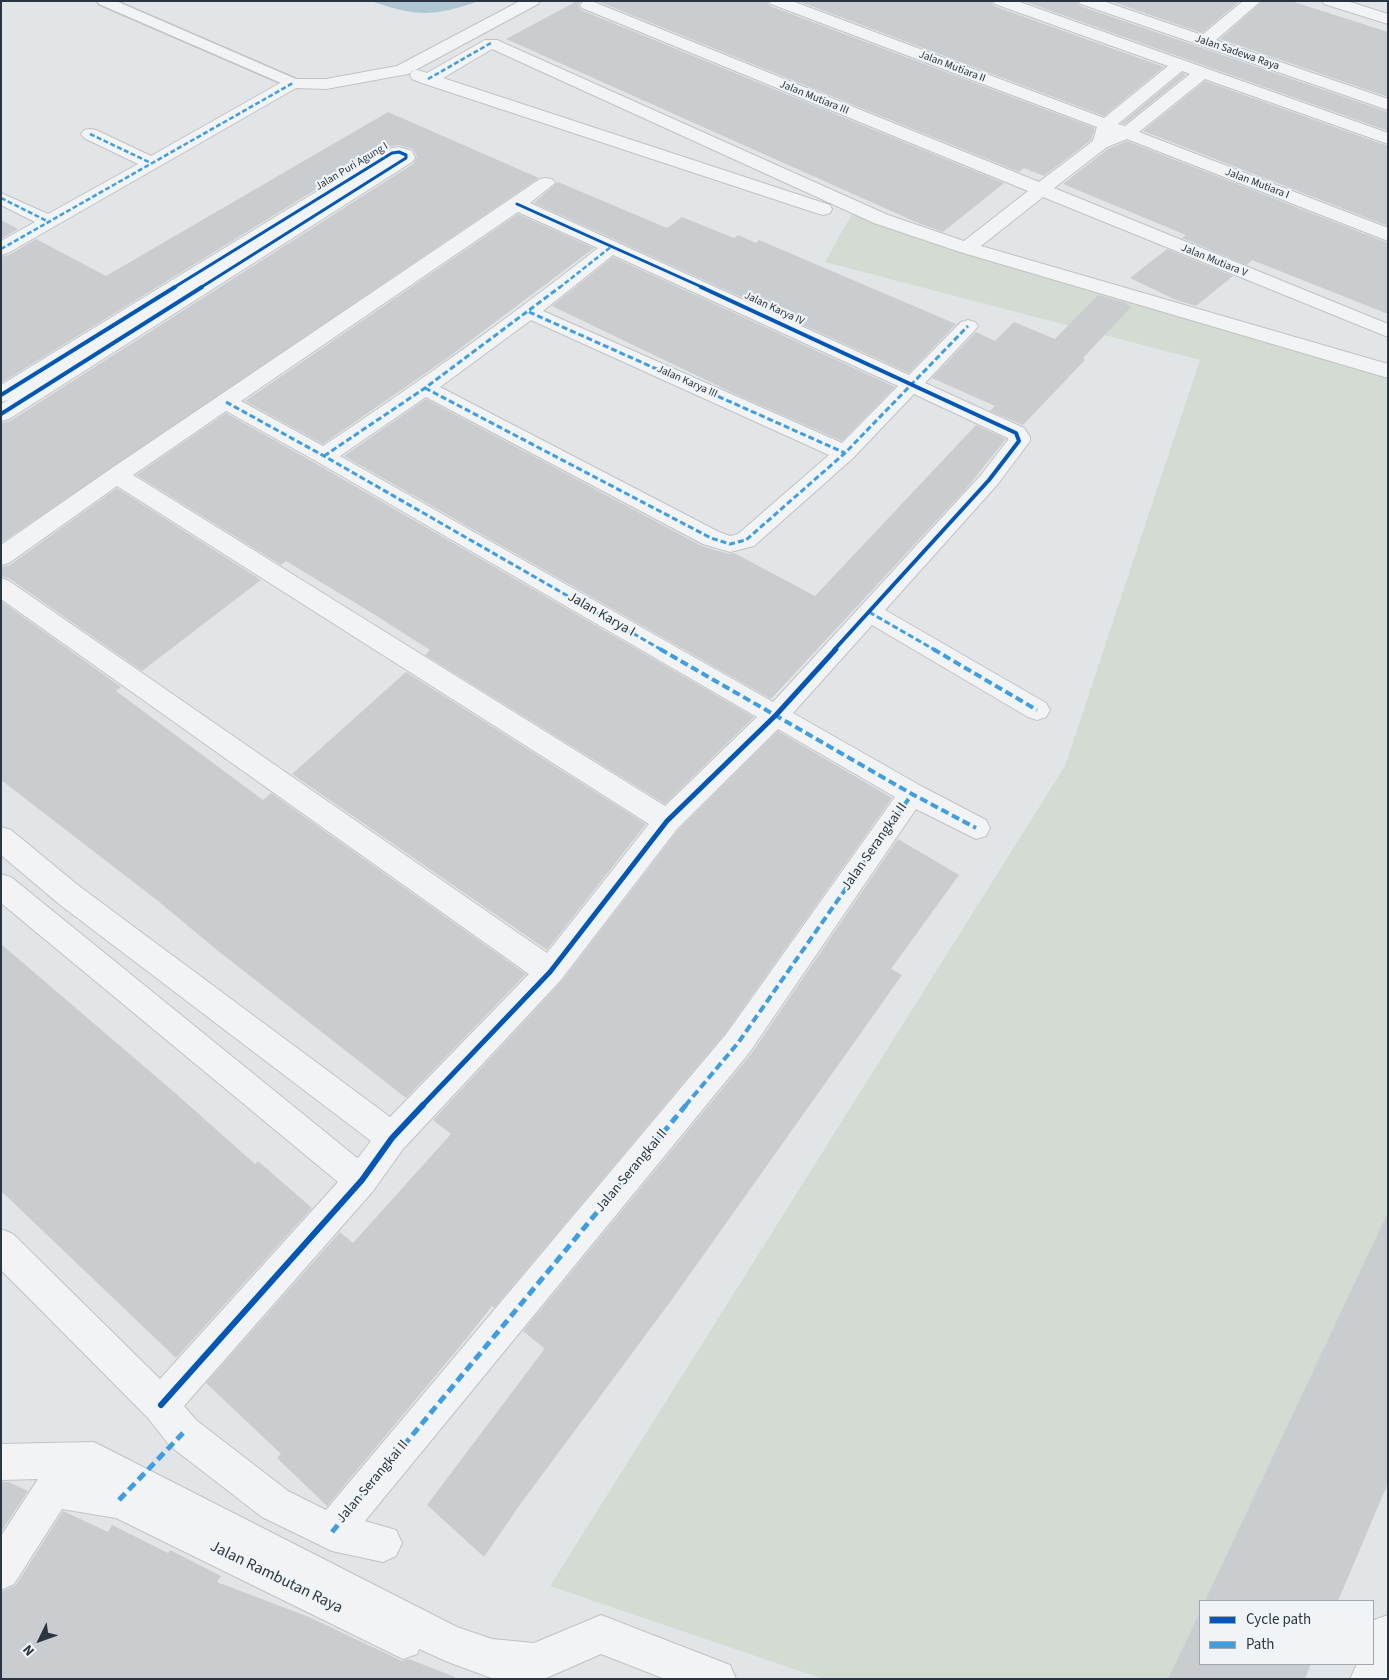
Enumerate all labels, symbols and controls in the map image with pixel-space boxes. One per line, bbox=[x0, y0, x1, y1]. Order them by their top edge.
street label: Jalan Sadewa Raya bbox=[1193, 32, 1281, 74]
street label: Jalan Mutiara II bbox=[917, 48, 987, 86]
street label: Jalan Mutiara III bbox=[778, 78, 850, 118]
street label: Jalan Puri Agung I bbox=[313, 140, 391, 194]
street label: Jalan Mutiara I bbox=[1223, 166, 1291, 202]
street label: Jalan Mutiara V bbox=[1179, 242, 1249, 280]
street label: Jalan Karya IV bbox=[742, 289, 806, 329]
street label: Jalan Karya III bbox=[655, 363, 719, 401]
street label: Jalan Karya I bbox=[564, 589, 638, 641]
street label: Jalan Serangkai II bbox=[839, 800, 911, 894]
street label: Jalan Serangkai II bbox=[592, 1126, 672, 1216]
street label: Jalan Serangkai II bbox=[333, 1437, 413, 1527]
street label: Jalan Rambutan Raya bbox=[207, 1538, 345, 1618]
legend bbox=[1199, 1600, 1374, 1665]
text: Cycle path bbox=[1246, 1609, 1311, 1630]
north arrow bbox=[15, 1615, 65, 1665]
text: Path bbox=[1246, 1634, 1274, 1655]
text: N bbox=[18, 1640, 39, 1660]

